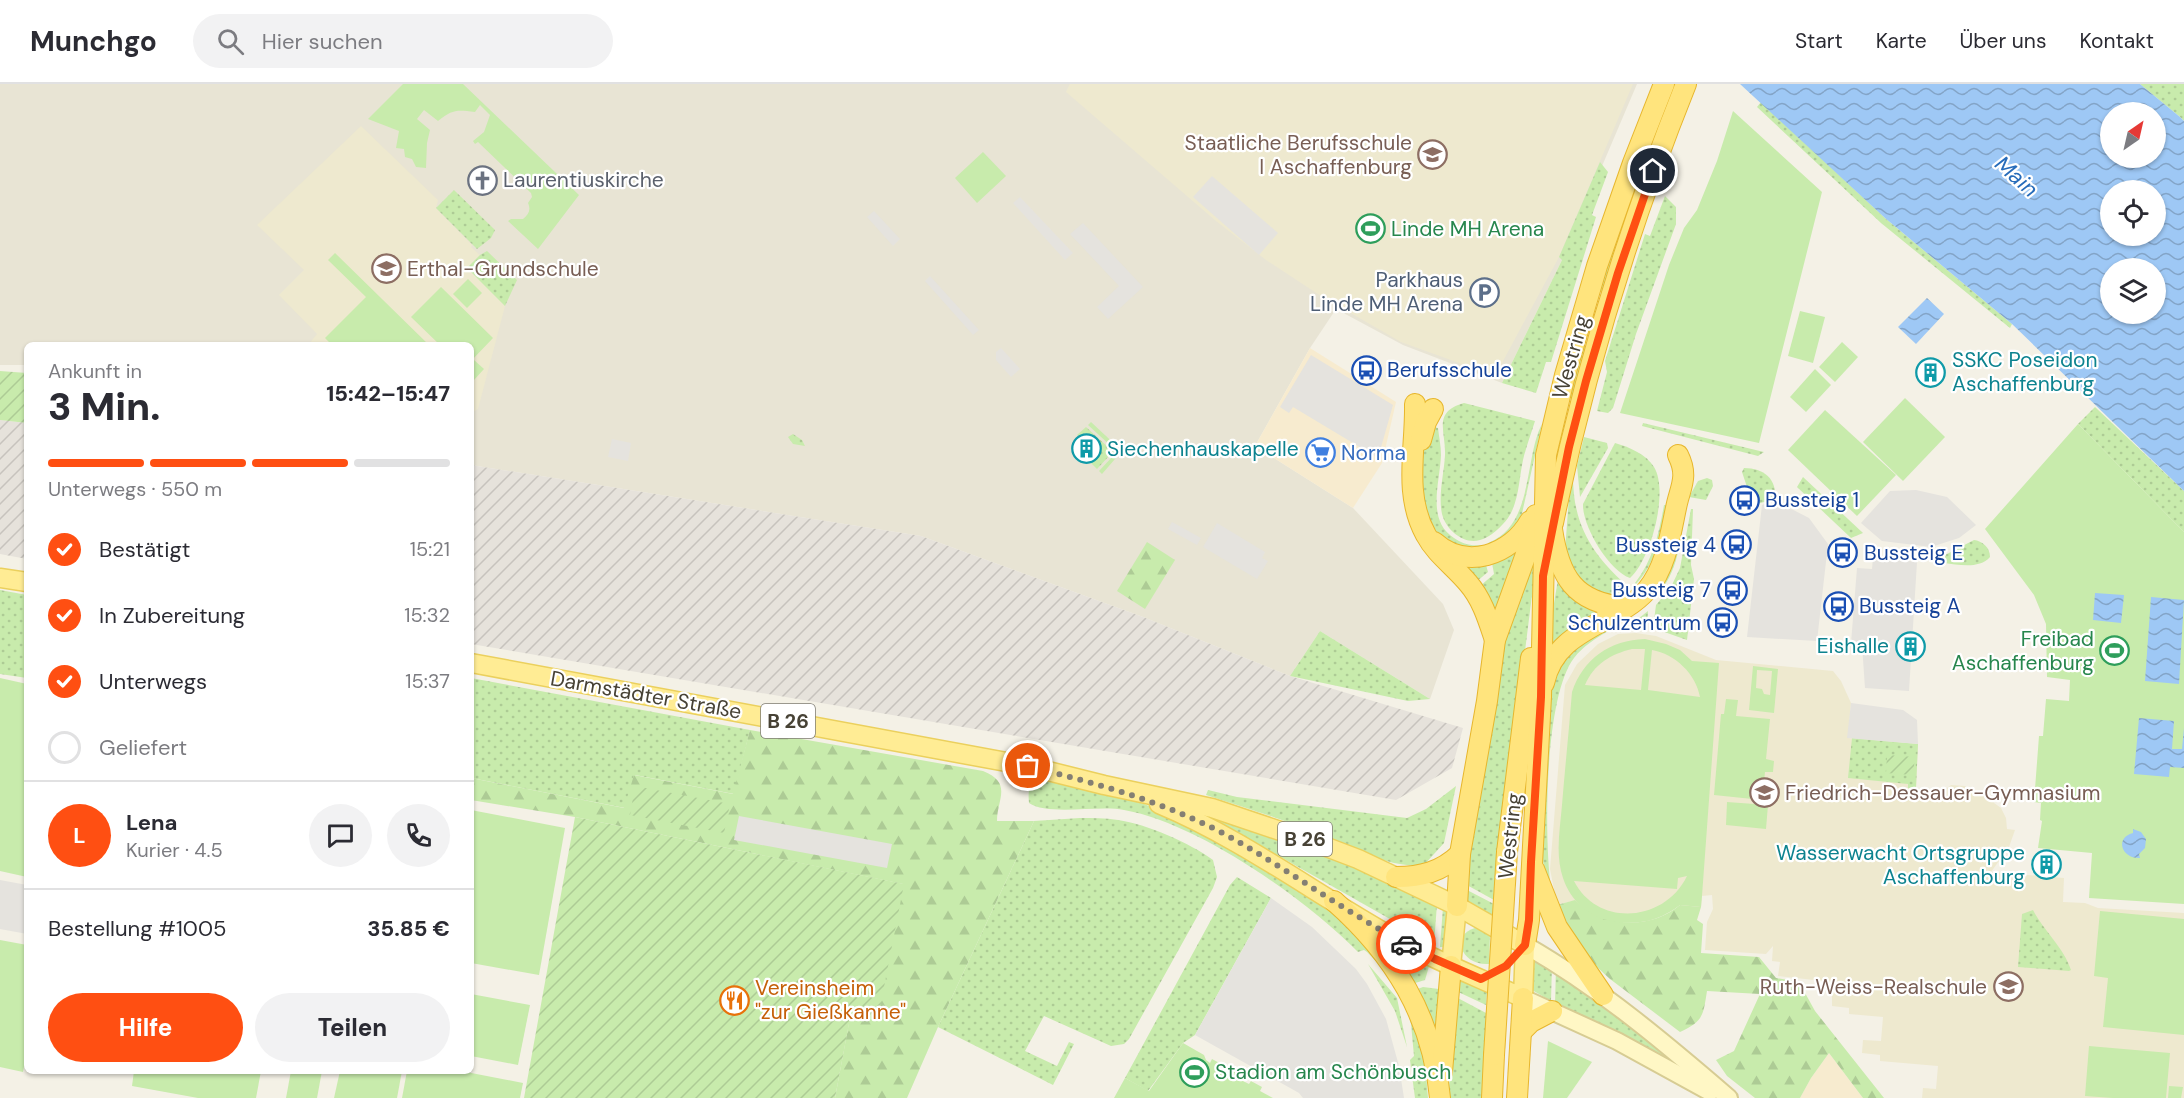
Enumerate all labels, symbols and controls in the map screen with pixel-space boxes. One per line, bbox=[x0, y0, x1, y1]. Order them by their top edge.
search box bbox=[193, 14, 613, 68]
text: Munchgo bbox=[30, 23, 157, 60]
icon: search bbox=[214, 25, 247, 58]
text: Hier suchen bbox=[262, 27, 383, 56]
text: Start bbox=[1795, 27, 1843, 55]
text: Karte bbox=[1876, 27, 1927, 55]
text: Über uns bbox=[1960, 27, 2046, 55]
text: Kontakt bbox=[2079, 27, 2154, 55]
north arrow bbox=[2100, 102, 2166, 168]
map controls bbox=[2100, 102, 2166, 324]
place label: Staatliche Berufsschule I Aschaffenburg bbox=[1185, 129, 1412, 181]
school or university icon: Staatliche Berufsschule I Aschaffenburg bbox=[1417, 139, 1449, 171]
pin bbox=[1627, 145, 1678, 196]
water label: Main bbox=[1989, 149, 2044, 203]
icon: home bbox=[1636, 154, 1669, 187]
church icon: Laurentiuskirche bbox=[466, 164, 498, 196]
place label: Laurentiuskirche bbox=[503, 166, 664, 194]
button: locate bbox=[2100, 180, 2166, 246]
sports icon: Linde MH Arena bbox=[1354, 213, 1386, 245]
place label: Linde MH Arena bbox=[1391, 215, 1544, 243]
school or university icon: Erthal-Grundschule bbox=[370, 253, 402, 285]
place label: Erthal-Grundschule bbox=[407, 255, 599, 283]
button: layers bbox=[2100, 258, 2166, 324]
place label: Parkhaus Linde MH Arena bbox=[1310, 266, 1463, 318]
parking icon: Parkhaus Linde MH Arena bbox=[1468, 276, 1500, 308]
street label: Westring bbox=[1546, 312, 1596, 402]
place label: SSKC Poseidon Aschaffenburg bbox=[1952, 346, 2098, 398]
bus stop icon: Berufsschule bbox=[1350, 354, 1382, 386]
place label: Berufsschule bbox=[1387, 356, 1512, 384]
building icon: SSKC Poseidon Aschaffenburg bbox=[1915, 356, 1947, 388]
text: Ankunft in bbox=[48, 358, 142, 384]
text: 15:42–15:47 bbox=[326, 379, 450, 408]
text: 3 Min. bbox=[48, 381, 160, 432]
building icon: Siechenhauskapelle bbox=[1070, 433, 1102, 465]
place label: Siechenhauskapelle bbox=[1107, 435, 1299, 463]
supermarket icon: Norma bbox=[1304, 437, 1336, 469]
place label: Norma bbox=[1341, 439, 1406, 467]
text: Unterwegs · 550 m bbox=[48, 476, 222, 502]
bus stop icon: Bussteig 1 bbox=[1728, 484, 1760, 516]
place label: Bussteig 1 bbox=[1765, 486, 1859, 514]
bus stop icon: Bussteig 4 bbox=[1721, 529, 1753, 561]
place label: Bussteig 4 bbox=[1616, 531, 1716, 559]
icon: check bbox=[48, 533, 81, 566]
text: Bestätigt bbox=[99, 535, 190, 564]
text: 15:21 bbox=[410, 536, 450, 562]
bus stop icon: Bussteig E bbox=[1827, 537, 1859, 569]
place label: Bussteig E bbox=[1864, 539, 1963, 567]
bus stop icon: Bussteig 7 bbox=[1716, 574, 1748, 606]
place label: Bussteig 7 bbox=[1612, 576, 1711, 604]
bus stop icon: Bussteig A bbox=[1822, 590, 1854, 622]
place label: Bussteig A bbox=[1859, 592, 1961, 620]
icon: check bbox=[48, 599, 81, 632]
text: In Zubereitung bbox=[99, 601, 245, 630]
text: 15:32 bbox=[404, 602, 450, 628]
bus stop icon: Schulzentrum bbox=[1706, 607, 1738, 639]
place label: Schulzentrum bbox=[1568, 609, 1701, 637]
place label: Freibad Aschaffenburg bbox=[1952, 625, 2094, 677]
building icon: Eishalle bbox=[1894, 630, 1926, 662]
place label: Eishalle bbox=[1817, 632, 1889, 660]
sports icon: Freibad Aschaffenburg bbox=[2099, 635, 2131, 667]
street label: Darmstädter Straße bbox=[548, 664, 744, 726]
icon: check bbox=[48, 665, 81, 698]
text: Unterwegs bbox=[99, 667, 207, 696]
text: 15:37 bbox=[405, 668, 450, 694]
road number: B 26 bbox=[761, 704, 815, 738]
text: Geliefert bbox=[99, 733, 187, 762]
pin bbox=[1002, 740, 1053, 791]
icon: bag bbox=[1011, 749, 1044, 782]
school or university icon: Friedrich-Dessauer-Gymnasium bbox=[1748, 777, 1780, 809]
place label: Friedrich-Dessauer-Gymnasium bbox=[1785, 779, 2100, 807]
street label: Westring bbox=[1492, 791, 1528, 880]
button: chat bbox=[309, 804, 372, 867]
button: phone bbox=[387, 804, 450, 867]
text: Lena bbox=[126, 808, 178, 837]
text: L bbox=[73, 821, 86, 850]
road number: B 26 bbox=[1278, 822, 1332, 856]
text: Kurier · 4.5 bbox=[126, 837, 223, 863]
place label: Wasserwacht Ortsgruppe Aschaffenburg bbox=[1776, 839, 2025, 891]
building icon: Wasserwacht Ortsgruppe Aschaffenburg bbox=[2030, 849, 2062, 881]
text: Bestellung #1005 bbox=[48, 914, 226, 943]
text: 35.85 € bbox=[367, 914, 450, 943]
courier bbox=[1376, 914, 1436, 974]
icon: car bbox=[1390, 928, 1423, 961]
school or university icon: Ruth-Weiss-Realschule bbox=[1992, 971, 2024, 1003]
place label: Ruth-Weiss-Realschule bbox=[1760, 973, 1987, 1001]
place label: Vereinsheim "zur Gießkanne" bbox=[755, 974, 906, 1026]
restaurant icon: Vereinsheim "zur Gießkanne" bbox=[718, 984, 750, 1016]
button: Hilfe bbox=[48, 993, 243, 1062]
button: Teilen bbox=[255, 993, 450, 1062]
sports icon: Stadion am Schönbusch bbox=[1178, 1056, 1210, 1088]
place label: Stadion am Schönbusch bbox=[1215, 1058, 1451, 1086]

